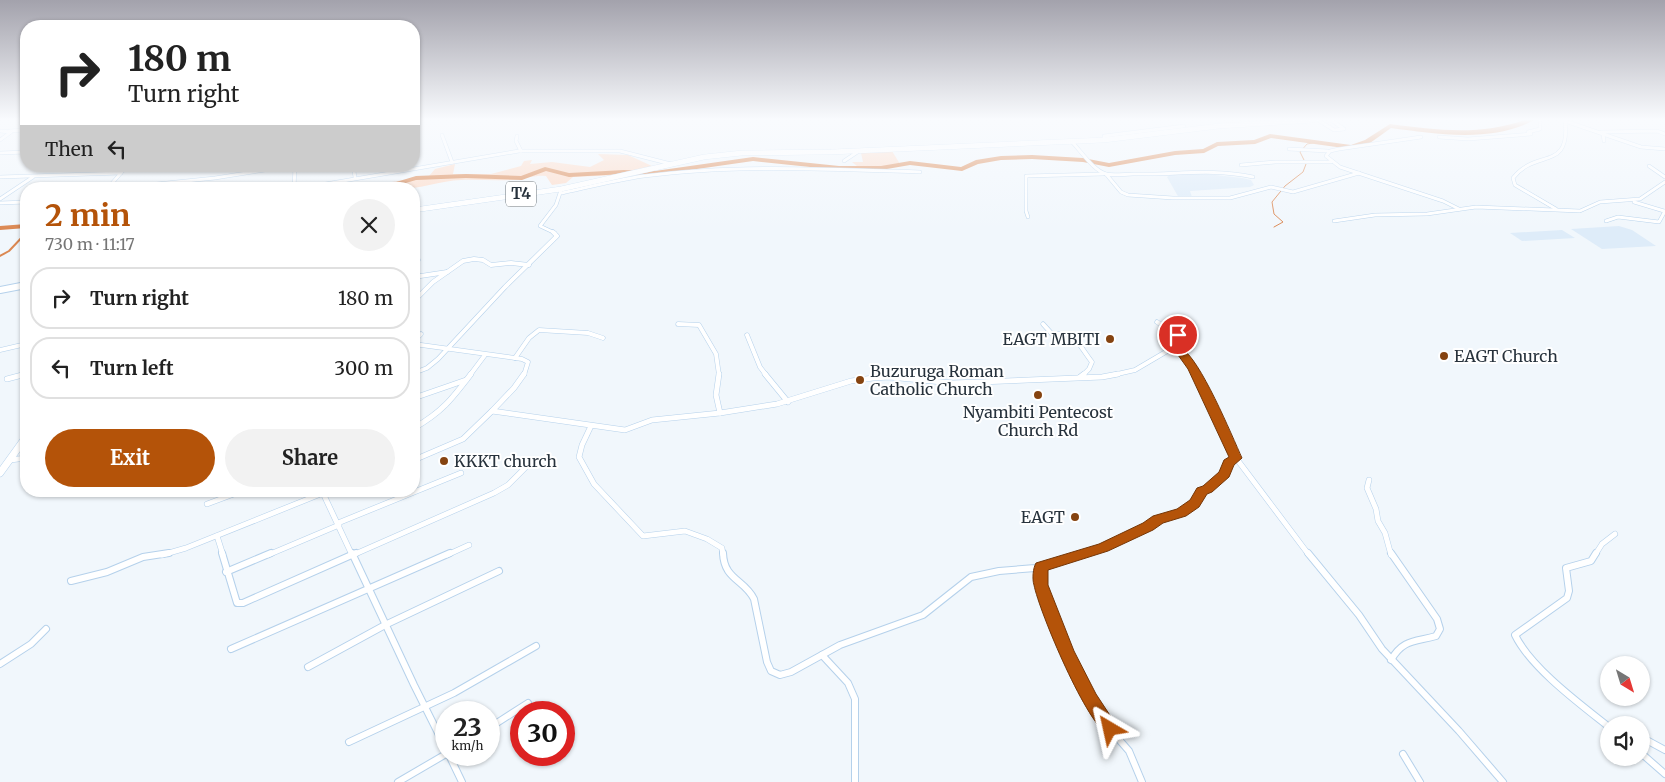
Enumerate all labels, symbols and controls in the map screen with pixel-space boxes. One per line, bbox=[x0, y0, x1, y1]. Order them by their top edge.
text: 180 m bbox=[128, 37, 231, 81]
icon: right bbox=[45, 40, 110, 105]
text: Turn right bbox=[128, 80, 239, 108]
icon: left bbox=[103, 135, 131, 163]
text: Then bbox=[45, 137, 93, 161]
road number: T4 bbox=[506, 182, 536, 206]
text: 2 min bbox=[45, 196, 130, 234]
button: close bbox=[343, 199, 395, 251]
text: 730 m · 11:17 bbox=[45, 234, 135, 254]
icon: right bbox=[47, 284, 75, 312]
text: Turn right bbox=[90, 286, 189, 310]
text: 180 m bbox=[338, 286, 393, 310]
pin bbox=[1157, 314, 1199, 356]
icon: arrive bbox=[1164, 321, 1192, 349]
place label: EAGT MBITI bbox=[1003, 329, 1100, 349]
marker: EAGT MBITI bbox=[1104, 333, 1116, 345]
place label: EAGT Church bbox=[1454, 346, 1558, 366]
marker: EAGT Church bbox=[1438, 350, 1450, 362]
icon: left bbox=[47, 354, 75, 382]
text: Turn left bbox=[90, 356, 174, 380]
text: 300 m bbox=[334, 356, 393, 380]
place label: Buzuruga Roman Catholic Church bbox=[870, 361, 1004, 399]
marker: Buzuruga Roman Catholic Church bbox=[854, 374, 866, 386]
marker: Nyambiti Pentecost Church Rd bbox=[1032, 389, 1044, 401]
place label: Nyambiti Pentecost Church Rd bbox=[963, 402, 1114, 440]
button: Exit bbox=[45, 429, 215, 487]
button: Share bbox=[225, 429, 395, 487]
place label: KKKT church bbox=[454, 451, 557, 471]
marker: KKKT church bbox=[438, 455, 450, 467]
place label: EAGT bbox=[1021, 507, 1065, 527]
marker: EAGT bbox=[1069, 511, 1081, 523]
north arrow bbox=[1600, 656, 1650, 706]
map controls bbox=[1600, 656, 1650, 766]
speed limit sign: 30 bbox=[510, 701, 575, 766]
position arrow bbox=[1083, 702, 1135, 754]
text: 23 bbox=[453, 711, 482, 743]
button: sound bbox=[1600, 716, 1650, 766]
text: km/h bbox=[452, 738, 483, 753]

